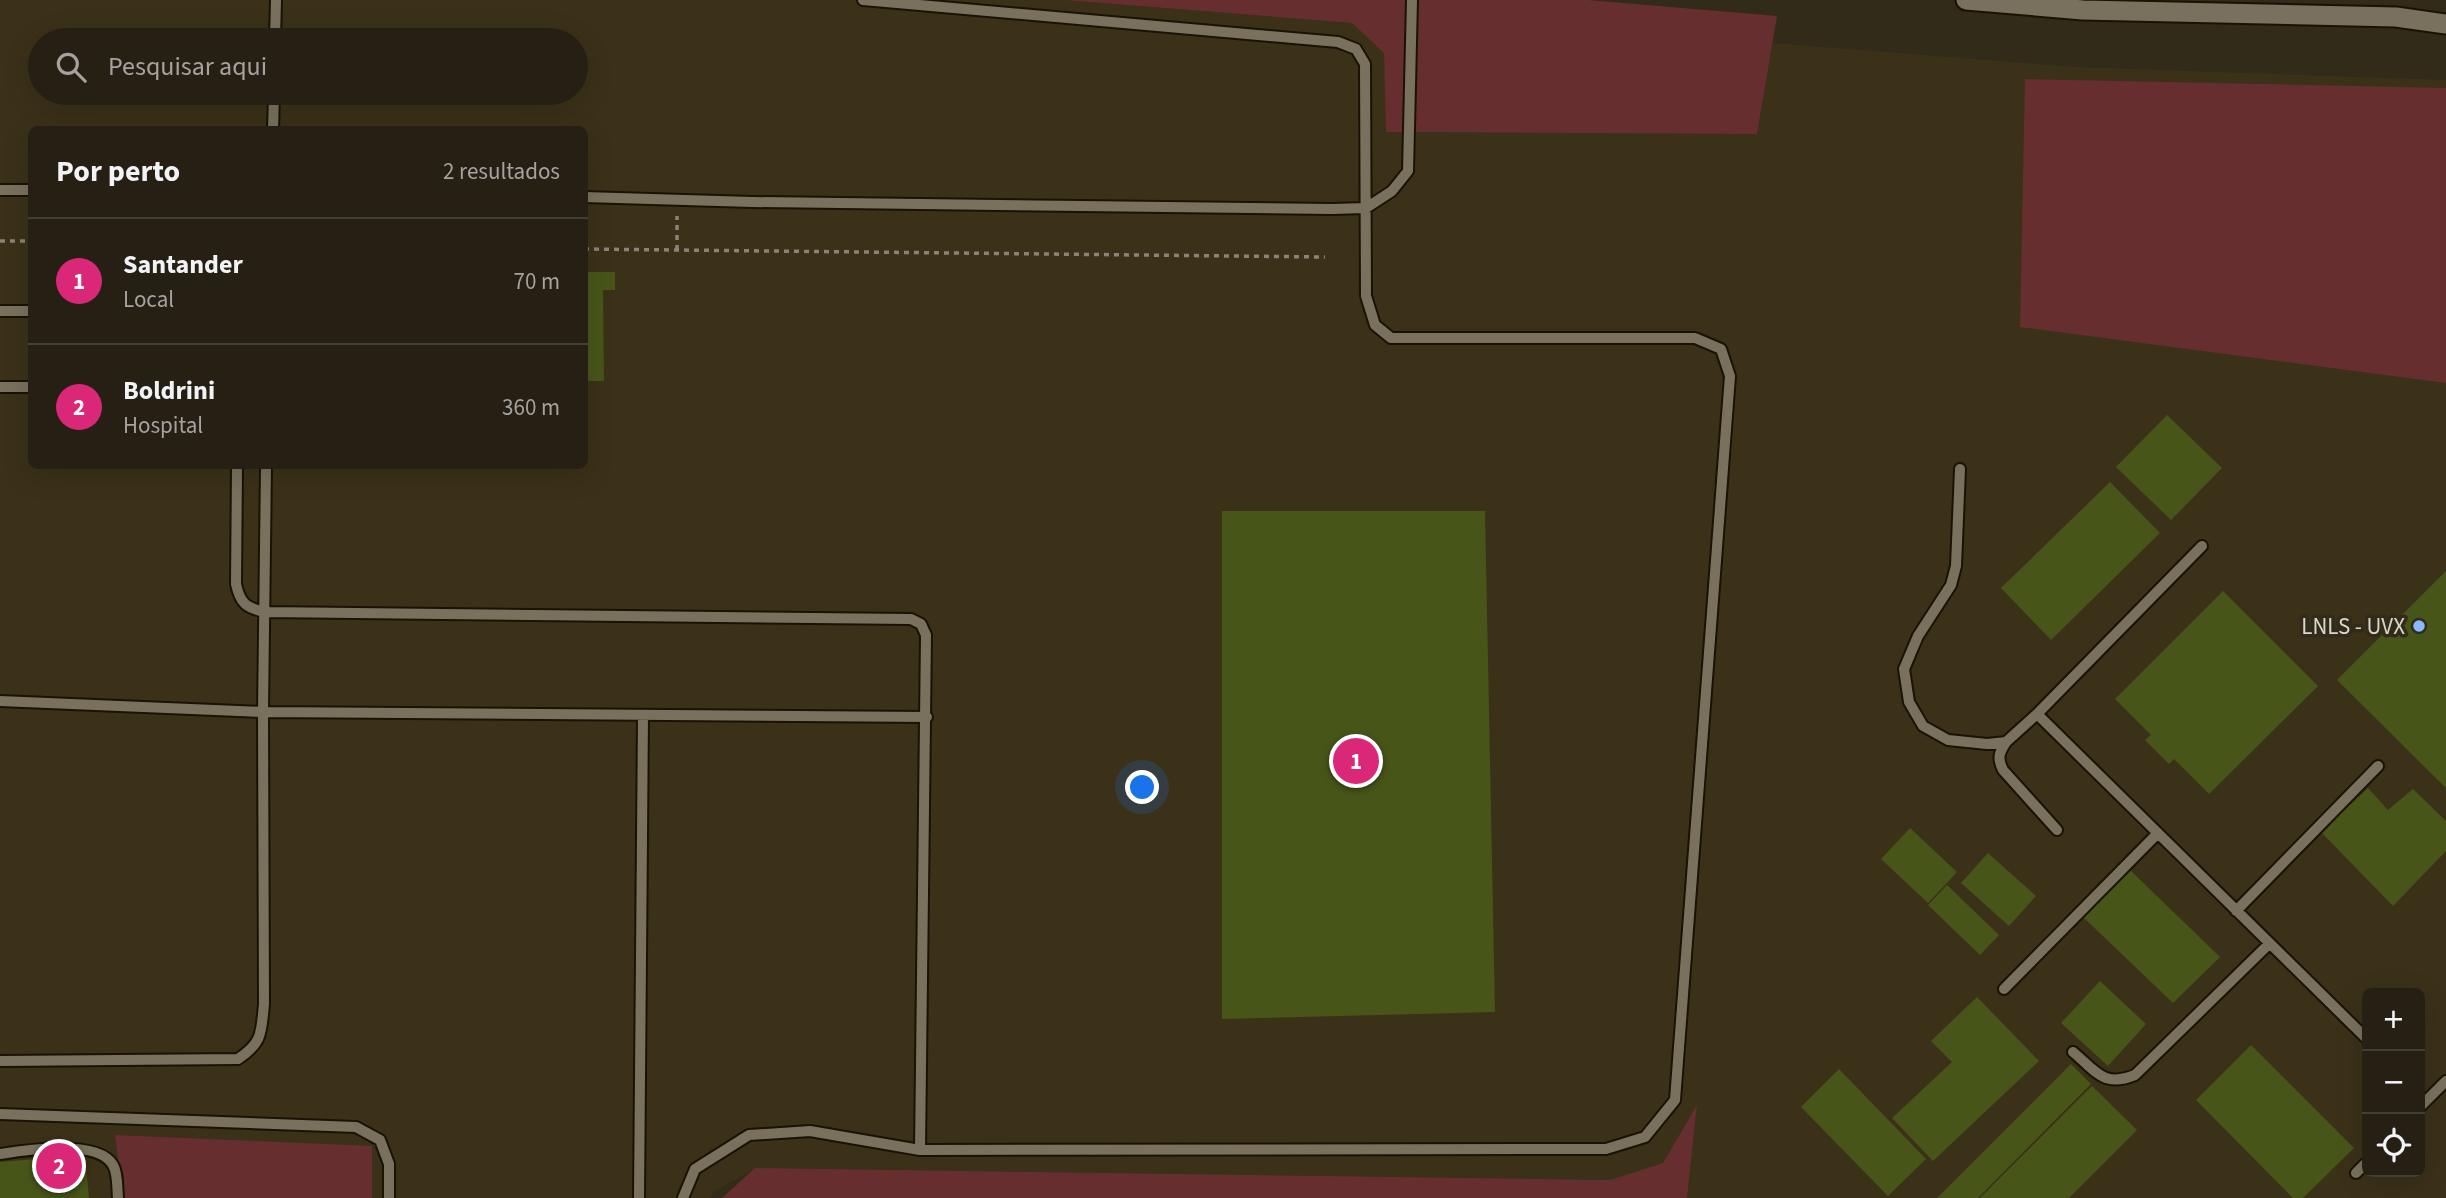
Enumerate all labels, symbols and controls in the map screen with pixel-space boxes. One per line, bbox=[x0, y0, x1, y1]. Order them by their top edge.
search box bbox=[28, 28, 588, 105]
icon: search bbox=[52, 48, 90, 86]
text: Pesquisar aqui bbox=[108, 48, 267, 85]
text: Por perto bbox=[56, 150, 180, 193]
text: 2 resultados bbox=[443, 155, 560, 188]
text: Santander bbox=[123, 246, 243, 283]
text: 1 bbox=[73, 265, 85, 298]
text: 70 m bbox=[513, 265, 560, 298]
text: Local bbox=[123, 283, 174, 316]
text: Boldrini bbox=[123, 372, 215, 409]
text: 2 bbox=[73, 391, 85, 424]
text: 360 m bbox=[502, 391, 560, 424]
text: Hospital bbox=[123, 409, 203, 442]
place label: LNLS - UVX bbox=[2301, 610, 2405, 643]
marker: LNLS - UVX bbox=[2411, 618, 2427, 634]
pin: 1 bbox=[1333, 735, 1379, 787]
your location bbox=[1125, 770, 1159, 804]
map controls bbox=[2362, 988, 2425, 1177]
button: + bbox=[2362, 988, 2425, 1051]
button: − bbox=[2362, 1051, 2425, 1114]
button: locate bbox=[2362, 1114, 2425, 1177]
pin: 2 bbox=[36, 1140, 82, 1192]

